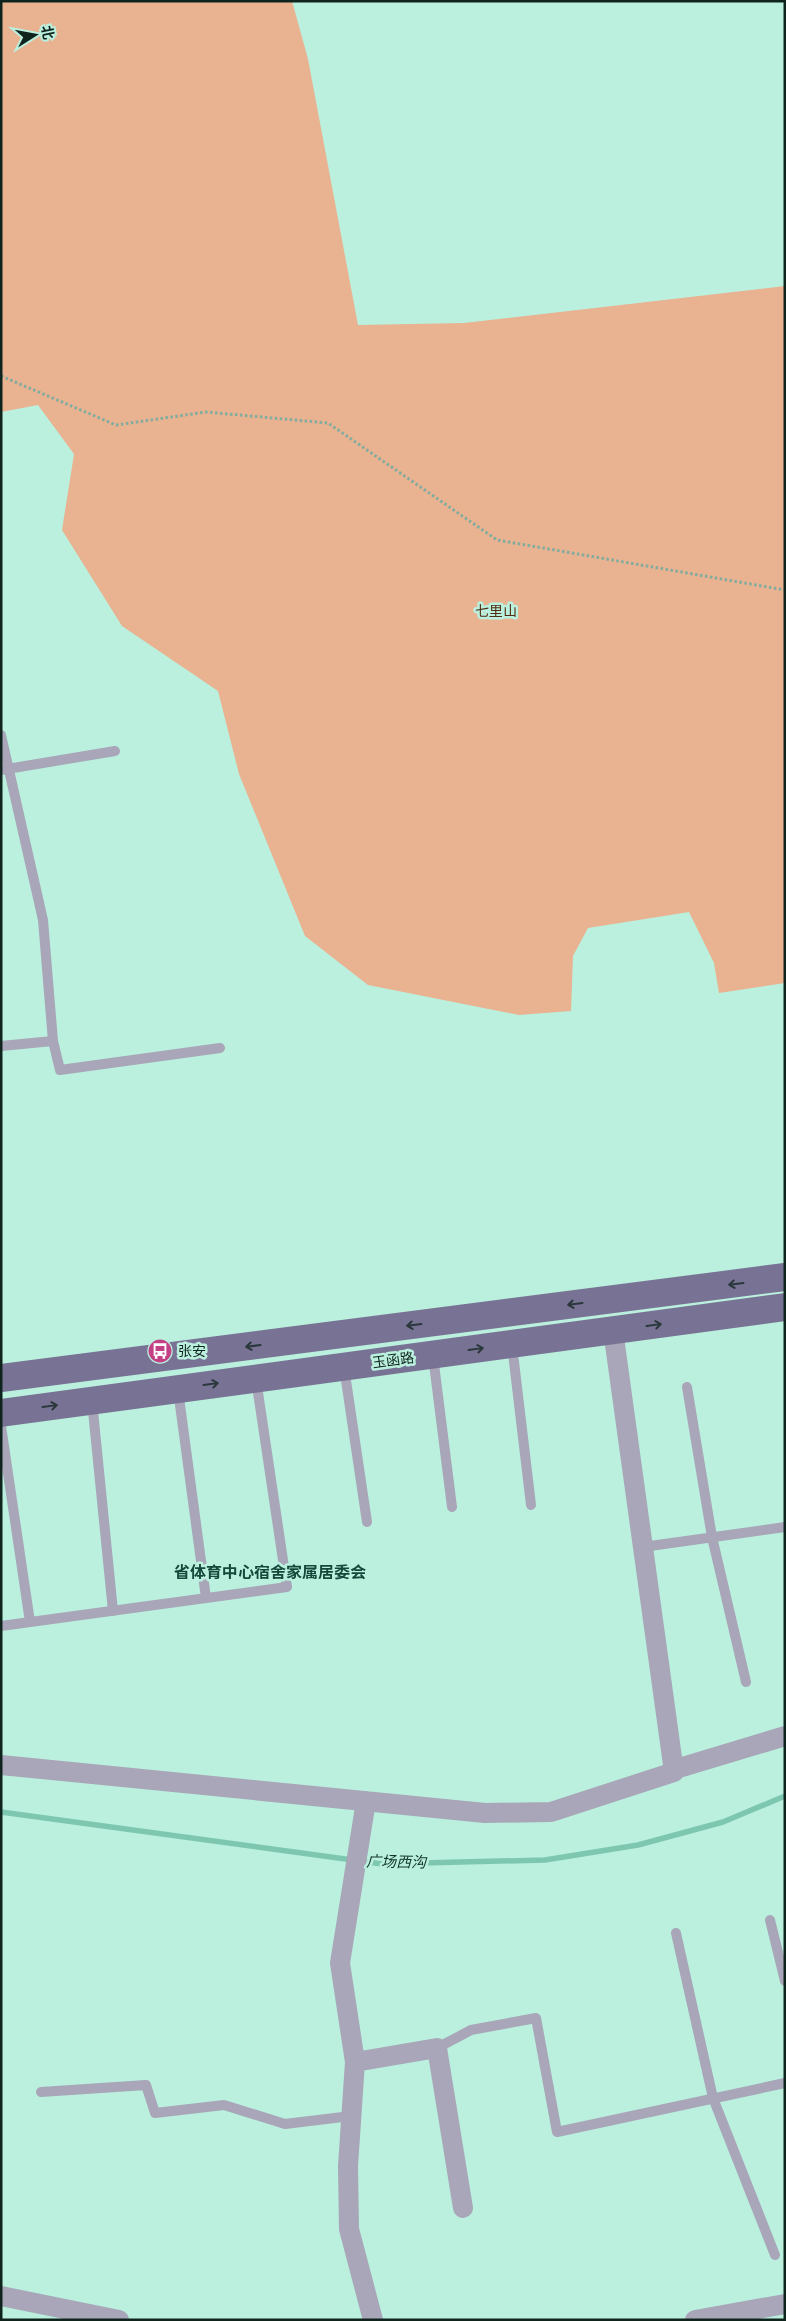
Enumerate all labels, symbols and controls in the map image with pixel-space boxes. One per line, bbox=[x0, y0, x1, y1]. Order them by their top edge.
north arrow bbox=[10, 10, 60, 60]
text: 北 bbox=[39, 24, 57, 41]
park label: 七里山 bbox=[475, 603, 517, 619]
one-way arrow bbox=[729, 1279, 745, 1289]
one-way arrow bbox=[568, 1299, 584, 1309]
one-way arrow bbox=[406, 1320, 422, 1330]
one-way arrow bbox=[646, 1320, 662, 1330]
bus stop icon: 张安 bbox=[147, 1338, 173, 1364]
one-way arrow bbox=[245, 1341, 261, 1351]
place label: 张安 bbox=[178, 1343, 206, 1359]
one-way arrow bbox=[467, 1344, 483, 1354]
street label: 玉函路 bbox=[371, 1349, 415, 1371]
one-way arrow bbox=[202, 1379, 218, 1389]
one-way arrow bbox=[41, 1401, 57, 1411]
district label: 省体育中心宿舍家属居委会 bbox=[174, 1563, 366, 1582]
water label: 广场西沟 bbox=[366, 1852, 428, 1871]

